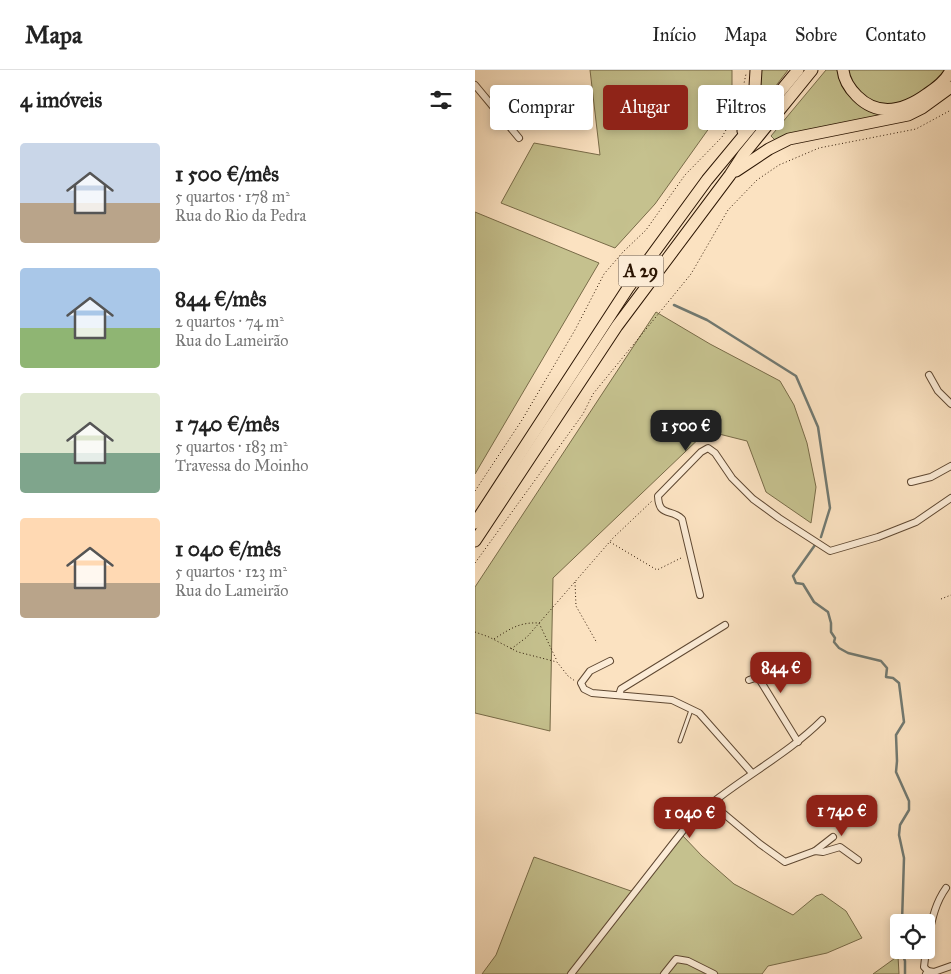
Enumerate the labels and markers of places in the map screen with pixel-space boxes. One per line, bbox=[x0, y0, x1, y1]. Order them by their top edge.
pin: 1 500 € bbox=[640, 410, 732, 452]
pin: 844 € bbox=[746, 652, 816, 694]
pin: 1 740 € bbox=[796, 794, 888, 837]
pin: 1 040 € bbox=[644, 796, 736, 839]

